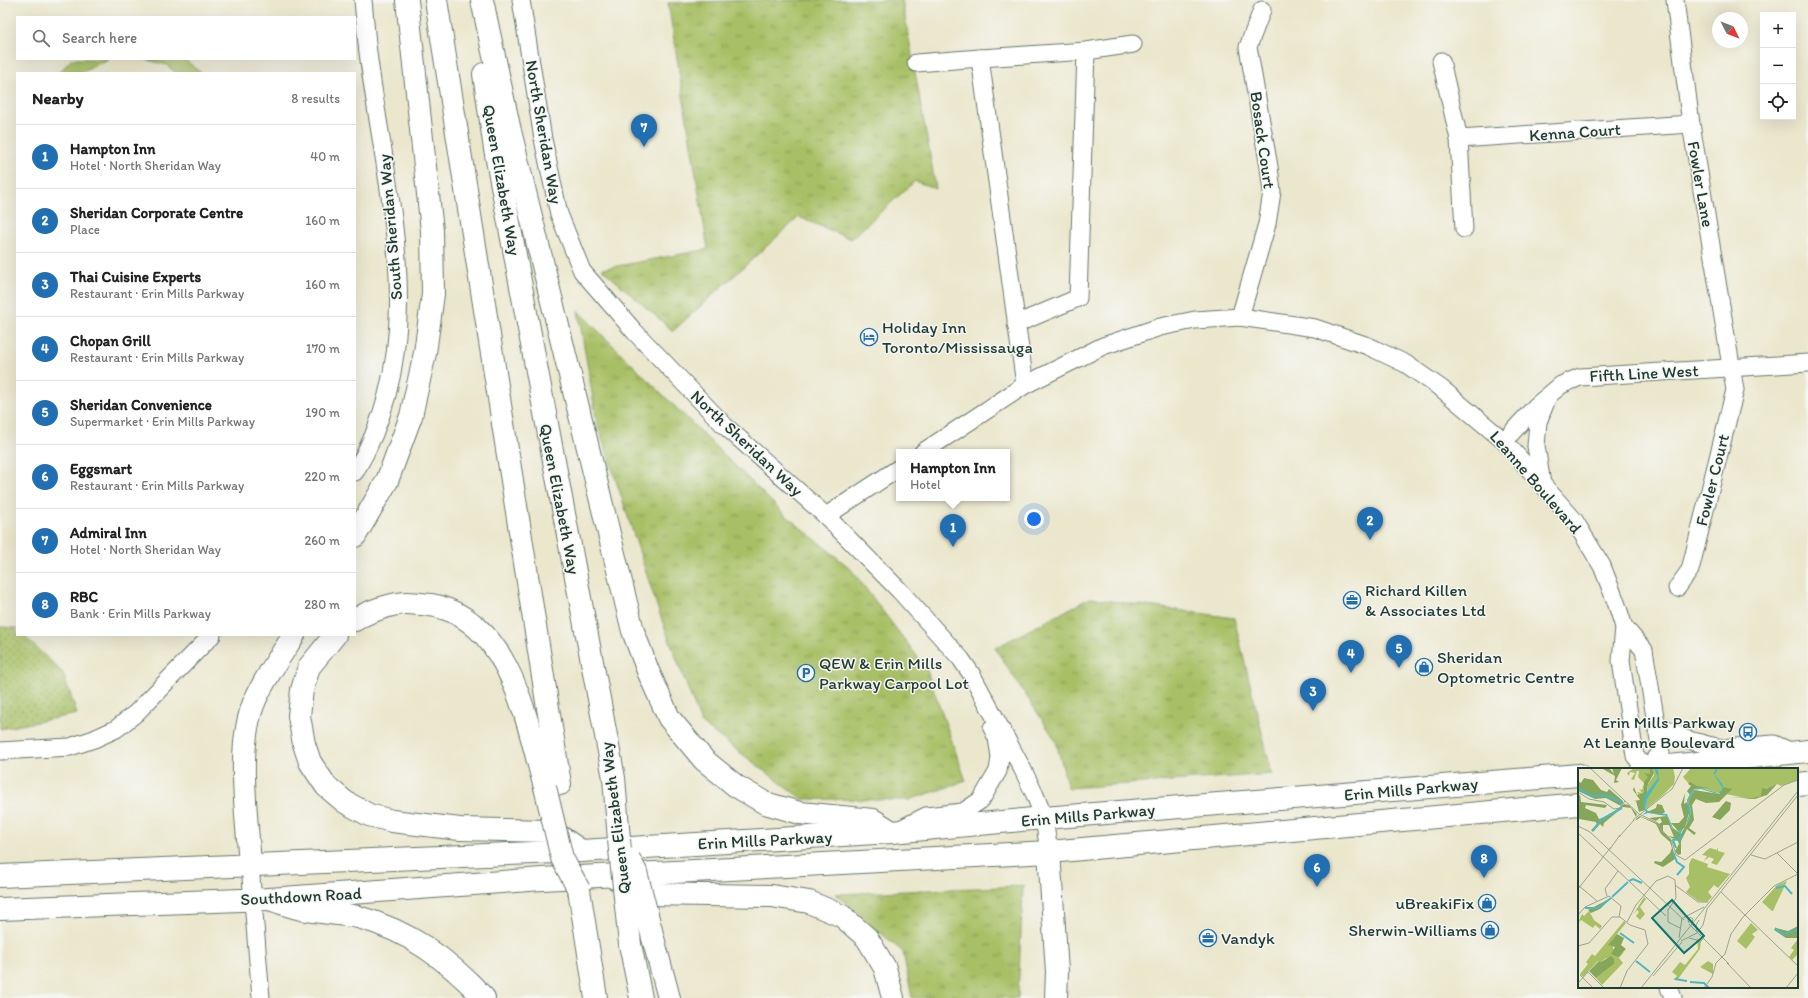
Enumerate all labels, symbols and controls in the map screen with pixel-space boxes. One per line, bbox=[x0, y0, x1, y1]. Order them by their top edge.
north arrow bbox=[1712, 12, 1748, 48]
map controls bbox=[1760, 12, 1796, 120]
button: + bbox=[1760, 12, 1796, 48]
search box bbox=[16, 16, 356, 60]
icon: search bbox=[30, 27, 52, 49]
text: Search here bbox=[62, 29, 137, 47]
button: − bbox=[1760, 48, 1796, 84]
street label: North Sheridan Way bbox=[521, 58, 567, 206]
button: locate bbox=[1760, 84, 1796, 120]
text: Nearby bbox=[32, 88, 84, 108]
street label: Bosack Court bbox=[1246, 90, 1280, 191]
text: 8 results bbox=[291, 91, 340, 106]
street label: Queen Elizabeth Way bbox=[479, 103, 525, 257]
pin: 7 bbox=[631, 114, 657, 147]
street label: Kenna Court bbox=[1528, 119, 1622, 145]
street label: Fowler Lane bbox=[1684, 139, 1718, 229]
text: Hampton Inn bbox=[70, 140, 155, 158]
text: 1 bbox=[42, 149, 48, 164]
text: 40 m bbox=[310, 149, 340, 164]
street label: South Sheridan Way bbox=[374, 153, 406, 301]
text: Hotel · North Sheridan Way bbox=[70, 158, 221, 173]
text: Sheridan Corporate Centre bbox=[70, 204, 243, 222]
text: 2 bbox=[42, 213, 48, 228]
text: 160 m bbox=[305, 213, 340, 228]
text: Place bbox=[70, 222, 100, 237]
text: Thai Cuisine Experts bbox=[70, 268, 201, 286]
text: 3 bbox=[41, 277, 49, 292]
text: 160 m bbox=[305, 277, 340, 292]
text: Restaurant · Erin Mills Parkway bbox=[70, 286, 244, 301]
place label: Holiday Inn Toronto/Mississauga bbox=[882, 317, 1033, 357]
hotel icon: Holiday Inn Toronto/Mississauga bbox=[859, 327, 879, 347]
text: Chopan Grill bbox=[70, 332, 151, 350]
text: 4 bbox=[41, 341, 49, 356]
text: 170 m bbox=[306, 341, 340, 356]
text: Restaurant · Erin Mills Parkway bbox=[70, 350, 244, 365]
street label: Fifth Line West bbox=[1589, 360, 1699, 386]
street label: North Sheridan Way bbox=[687, 386, 807, 500]
text: Sheridan Convenience bbox=[70, 396, 212, 414]
text: 5 bbox=[42, 405, 48, 420]
text: 190 m bbox=[305, 405, 340, 420]
text: Supermarket · Erin Mills Parkway bbox=[70, 414, 255, 429]
street label: Queen Elizabeth Way bbox=[536, 422, 584, 576]
street label: Leanne Boulevard bbox=[1486, 426, 1587, 538]
street label: Fowler Court bbox=[1691, 431, 1733, 528]
popup bbox=[896, 449, 1010, 501]
text: Hampton Inn bbox=[910, 459, 996, 477]
text: Eggsmart bbox=[70, 460, 132, 478]
text: 6 bbox=[42, 469, 48, 484]
text: 220 m bbox=[304, 469, 340, 484]
text: Hotel bbox=[910, 477, 941, 492]
text: Restaurant · Erin Mills Parkway bbox=[70, 478, 244, 493]
pin: 2 bbox=[1357, 507, 1383, 540]
your location bbox=[1024, 509, 1044, 529]
pin: 1 bbox=[940, 514, 966, 547]
text: Admiral Inn bbox=[70, 524, 147, 542]
text: 7 bbox=[42, 533, 48, 548]
text: 260 m bbox=[304, 533, 340, 548]
text: Hotel · North Sheridan Way bbox=[70, 542, 221, 557]
place label: Richard Killen & Associates Ltd bbox=[1365, 580, 1487, 620]
text: RBC bbox=[70, 588, 98, 606]
office icon: Richard Killen & Associates Ltd bbox=[1342, 590, 1362, 610]
text: 8 bbox=[41, 597, 49, 612]
text: 280 m bbox=[304, 597, 340, 612]
text: Bank · Erin Mills Parkway bbox=[70, 606, 211, 621]
pin: 5 bbox=[1386, 635, 1412, 668]
pin: 4 bbox=[1338, 640, 1364, 673]
place label: Sheridan Optometric Centre bbox=[1437, 647, 1575, 687]
place label: QEW & Erin Mills Parkway Carpool Lot bbox=[819, 653, 970, 693]
shop icon: Sheridan Optometric Centre bbox=[1414, 657, 1434, 677]
parking icon: QEW & Erin Mills Parkway Carpool Lot bbox=[796, 663, 816, 683]
pin: 3 bbox=[1300, 678, 1326, 711]
place label: Erin Mills Parkway At Leanne Boulevard bbox=[1583, 712, 1736, 752]
bus stop icon: Erin Mills Parkway At Leanne Boulevard bbox=[1738, 722, 1758, 742]
street label: Queen Elizabeth Way bbox=[596, 741, 634, 895]
inset map bbox=[1578, 768, 1798, 988]
street label: Erin Mills Parkway bbox=[1343, 773, 1479, 805]
street label: Erin Mills Parkway bbox=[1020, 799, 1156, 831]
street label: Erin Mills Parkway bbox=[697, 826, 833, 854]
pin: 8 bbox=[1471, 845, 1497, 878]
pin: 6 bbox=[1304, 854, 1330, 887]
street label: Southdown Road bbox=[240, 883, 363, 909]
place label: uBreakiFix bbox=[1395, 893, 1475, 913]
shop icon: uBreakiFix bbox=[1477, 893, 1497, 913]
place label: Sherwin-Williams bbox=[1348, 920, 1477, 940]
shop icon: Sherwin-Williams bbox=[1480, 920, 1500, 940]
office icon: Vandyk bbox=[1198, 928, 1218, 948]
place label: Vandyk bbox=[1221, 928, 1275, 948]

